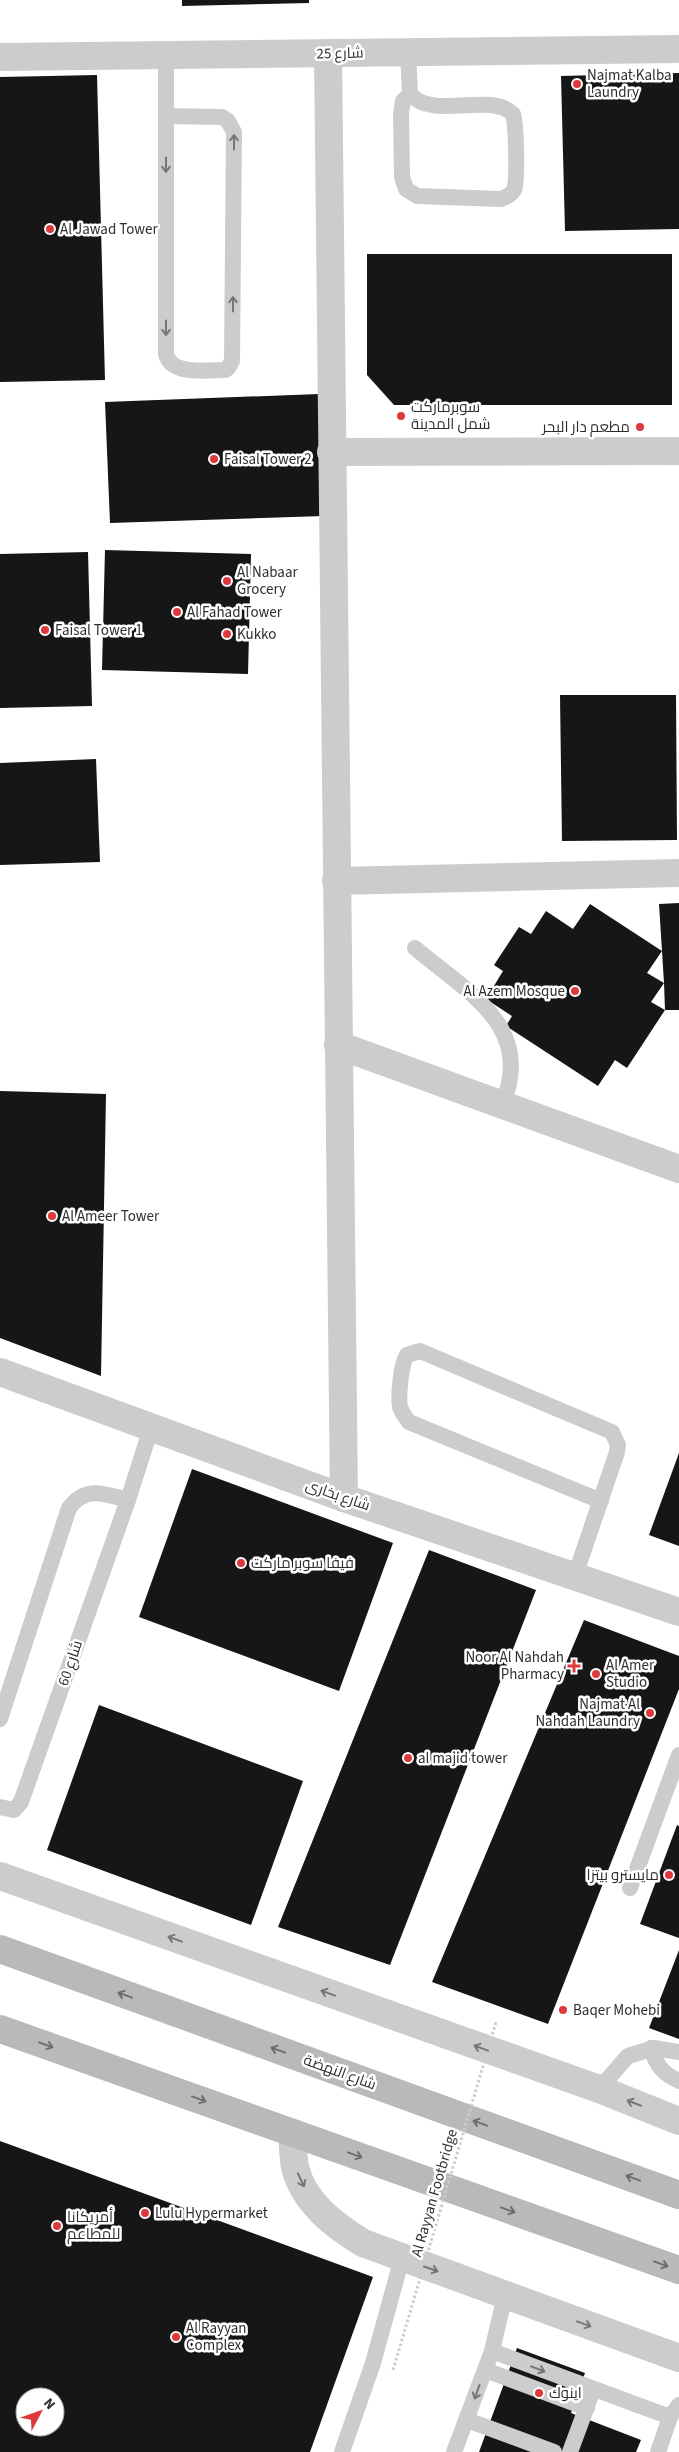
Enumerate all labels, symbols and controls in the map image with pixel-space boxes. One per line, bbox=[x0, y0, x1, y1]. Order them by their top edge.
street label: شارع 25 bbox=[316, 43, 364, 64]
place label: Najmat Kalba Laundry bbox=[587, 65, 672, 103]
marker: Najmat Kalba Laundry bbox=[571, 78, 583, 90]
one-way arrow bbox=[229, 134, 239, 150]
one-way arrow bbox=[161, 156, 171, 173]
place label: Al Jawad Tower bbox=[60, 219, 159, 240]
marker: Al Jawad Tower bbox=[44, 223, 56, 235]
one-way arrow bbox=[228, 296, 238, 312]
one-way arrow bbox=[161, 319, 171, 335]
place label: سوبرماركت شمل المدينة bbox=[411, 397, 490, 435]
marker: سوبرماركت شمل المدينة bbox=[395, 410, 407, 422]
place label: مطعم دار البحر bbox=[541, 417, 630, 438]
marker: مطعم دار البحر bbox=[634, 421, 646, 433]
place label: Faisal Tower 2 bbox=[224, 449, 312, 470]
marker: Faisal Tower 2 bbox=[208, 453, 220, 465]
place label: Al Nabaar Grocery bbox=[237, 562, 298, 600]
marker: Al Nabaar Grocery bbox=[221, 575, 233, 587]
place label: Al Fahad Tower bbox=[187, 602, 283, 623]
marker: Al Fahad Tower bbox=[171, 606, 183, 618]
place label: Faisal Tower 1 bbox=[55, 620, 143, 641]
marker: Faisal Tower 1 bbox=[39, 624, 51, 636]
place label: Kukko bbox=[237, 624, 276, 645]
marker: Kukko bbox=[221, 628, 233, 640]
place label: Al Azem Mosque bbox=[464, 981, 565, 1002]
marker: Al Azem Mosque bbox=[569, 985, 581, 997]
place label: Al Ameer Tower bbox=[62, 1206, 160, 1227]
marker: Al Ameer Tower bbox=[46, 1210, 58, 1222]
street label: شارع بخارى bbox=[303, 1475, 373, 1516]
place label: فيفا سوبر ماركت bbox=[251, 1553, 354, 1574]
marker: فيفا سوبر ماركت bbox=[235, 1557, 247, 1569]
street label: شارع 60 bbox=[53, 1638, 88, 1689]
place label: Noor Al Nahdah Pharmacy bbox=[465, 1647, 564, 1685]
place label: Al Amer Studio bbox=[606, 1655, 655, 1693]
marker: Noor Al Nahdah Pharmacy bbox=[568, 1660, 580, 1672]
marker: Al Amer Studio bbox=[590, 1668, 602, 1680]
place label: Najmat Al Nahdah Laundry bbox=[535, 1694, 640, 1732]
marker: Najmat Al Nahdah Laundry bbox=[644, 1707, 656, 1719]
place label: al majid tower bbox=[418, 1748, 508, 1769]
marker: al majid tower bbox=[402, 1752, 414, 1764]
place label: مايسترو بيتزا bbox=[587, 1865, 659, 1886]
marker: مايسترو بيتزا bbox=[663, 1869, 675, 1881]
one-way arrow bbox=[168, 1934, 183, 1943]
one-way arrow bbox=[320, 1988, 336, 1997]
one-way arrow bbox=[118, 1990, 134, 1999]
place label: Baqer Mohebi bbox=[573, 2000, 660, 2021]
marker: Baqer Mohebi bbox=[557, 2004, 569, 2016]
one-way arrow bbox=[38, 2041, 53, 2050]
one-way arrow bbox=[473, 2043, 489, 2052]
one-way arrow bbox=[271, 2045, 286, 2054]
street label: شارع النهضة bbox=[301, 2050, 379, 2095]
one-way arrow bbox=[191, 2095, 207, 2105]
one-way arrow bbox=[626, 2098, 642, 2107]
one-way arrow bbox=[473, 2118, 489, 2127]
street label: Al Rayyan Footbridge bbox=[406, 2127, 463, 2260]
one-way arrow bbox=[347, 2151, 362, 2160]
one-way arrow bbox=[297, 2172, 306, 2187]
one-way arrow bbox=[626, 2173, 641, 2182]
place label: Lulu Hypermarket bbox=[155, 2203, 268, 2224]
one-way arrow bbox=[500, 2205, 516, 2215]
place label: أمريكانا للمطاعم bbox=[67, 2207, 120, 2245]
marker: Lulu Hypermarket bbox=[139, 2207, 151, 2219]
marker: أمريكانا للمطاعم bbox=[51, 2220, 63, 2232]
one-way arrow bbox=[653, 2260, 668, 2269]
one-way arrow bbox=[422, 2265, 438, 2274]
place label: Al Rayyan Complex bbox=[186, 2318, 247, 2356]
one-way arrow bbox=[575, 2320, 591, 2329]
marker: Al Rayyan Complex bbox=[170, 2331, 182, 2343]
one-way arrow bbox=[530, 2365, 545, 2374]
place label: اينوك bbox=[549, 2383, 582, 2404]
one-way arrow bbox=[472, 2384, 481, 2399]
north arrow bbox=[15, 2387, 65, 2437]
marker: اينوك bbox=[533, 2387, 545, 2399]
text: N bbox=[38, 2394, 60, 2414]

